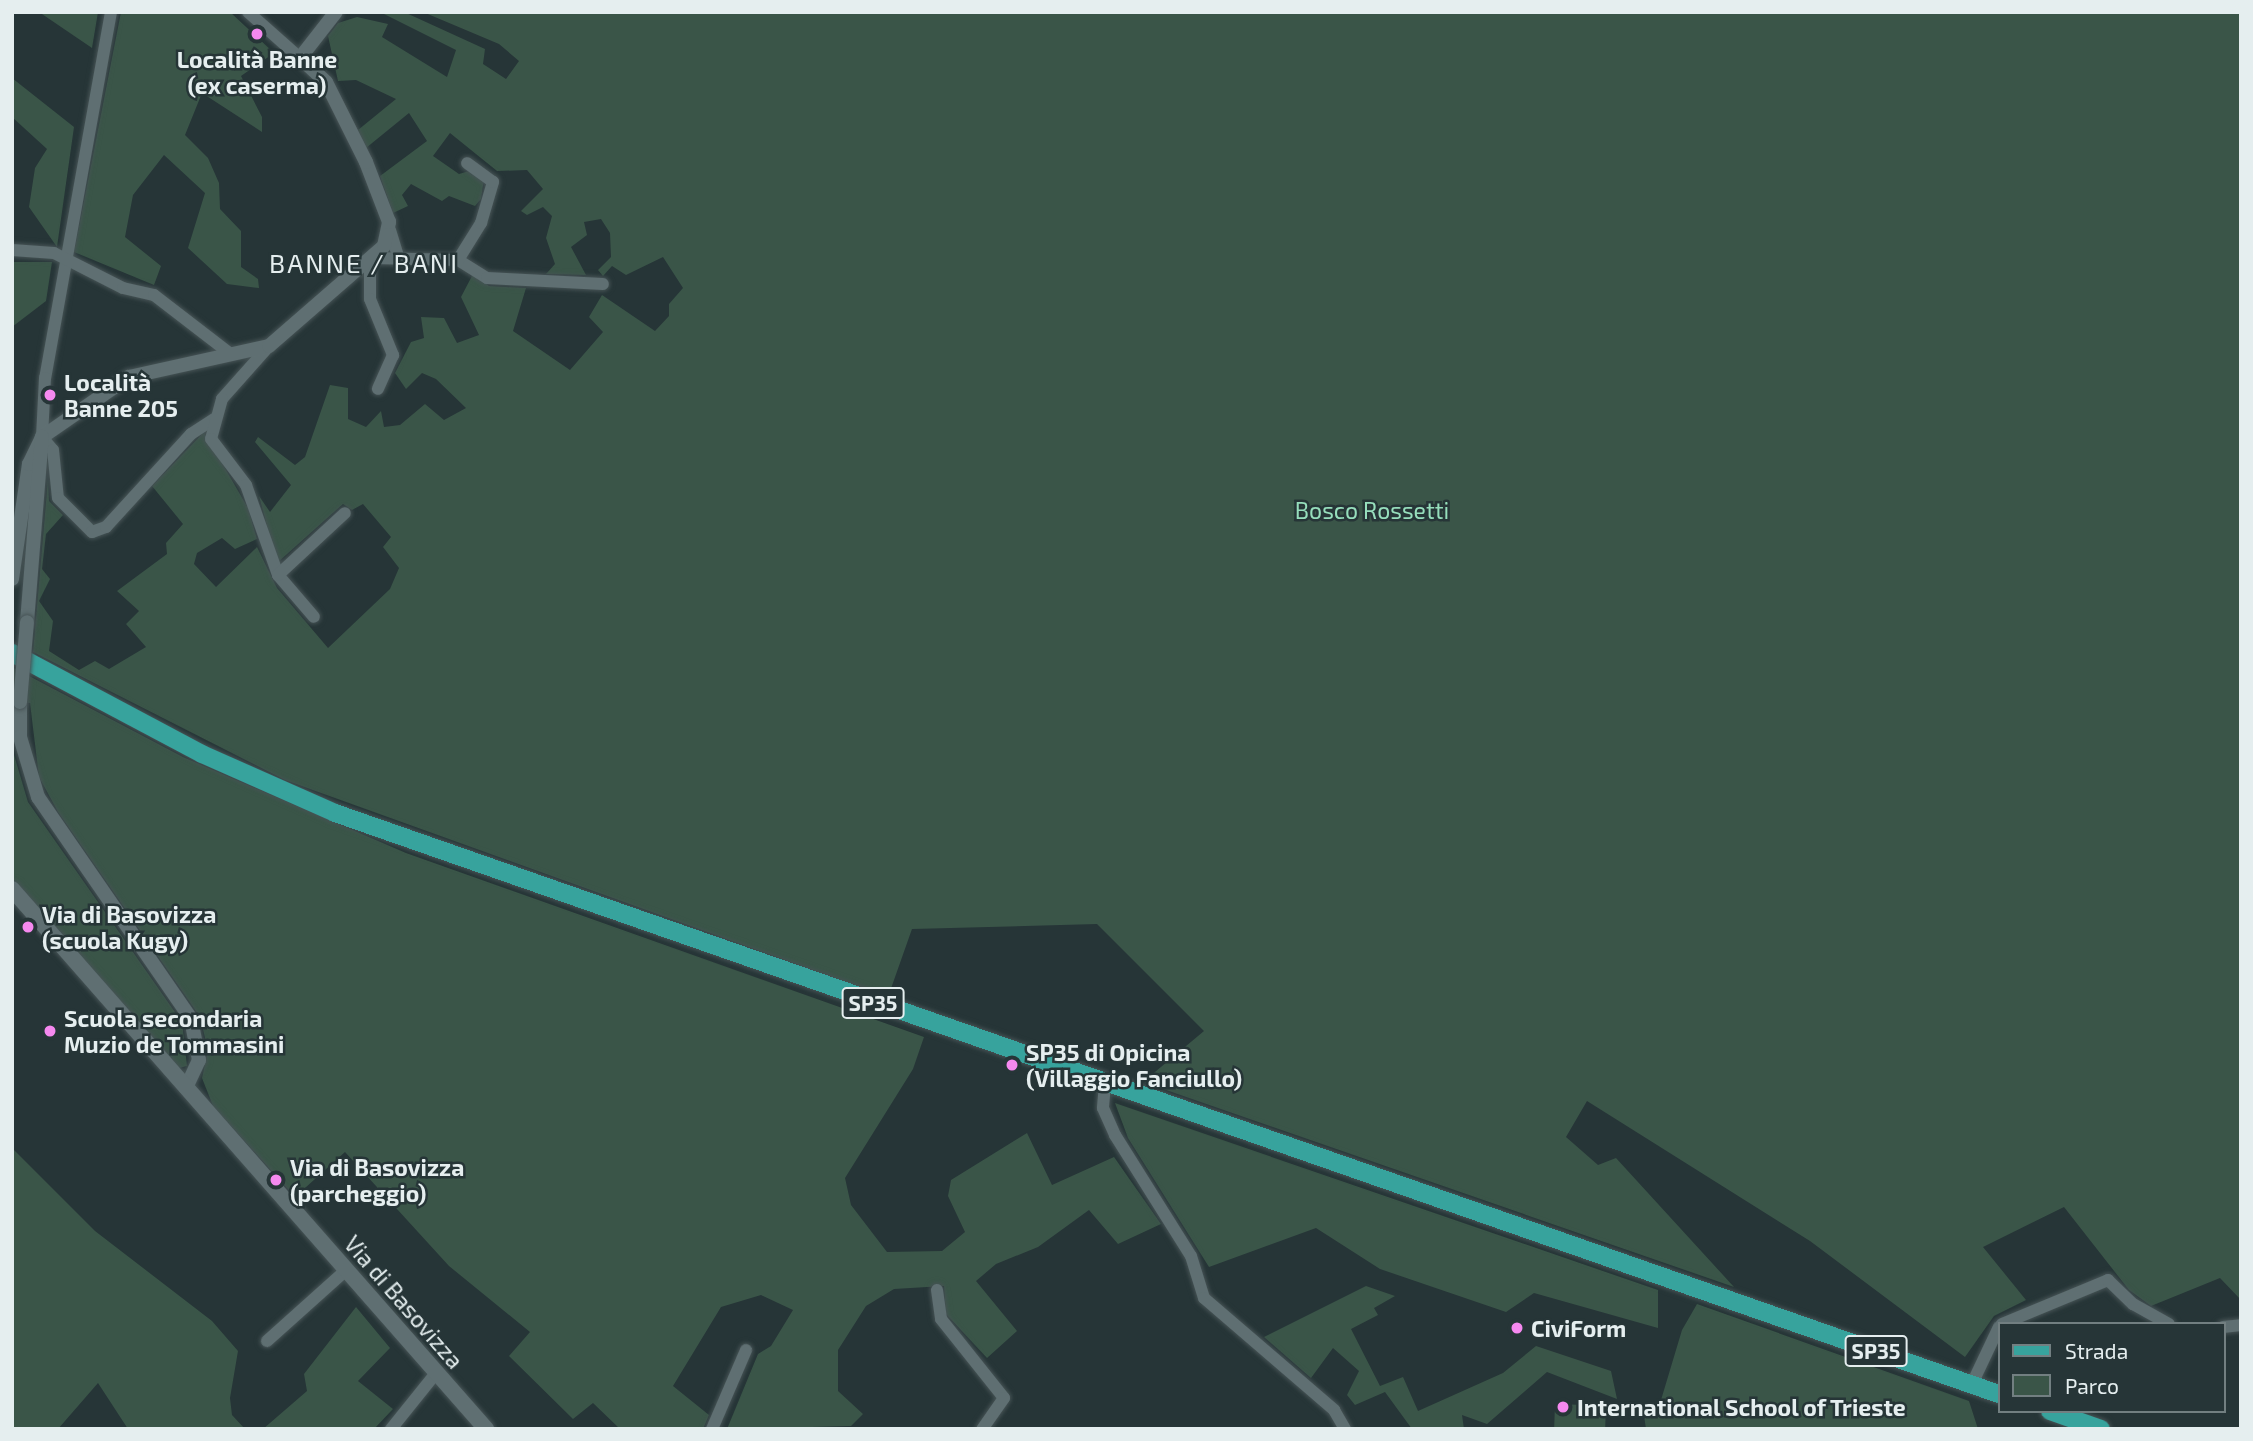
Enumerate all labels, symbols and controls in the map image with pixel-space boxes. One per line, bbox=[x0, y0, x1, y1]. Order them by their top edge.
marker: Località Banne (ex caserma) bbox=[249, 26, 265, 42]
place label: Località Banne (ex caserma) bbox=[177, 45, 337, 99]
district label: BANNE / BANI bbox=[271, 247, 457, 279]
place label: Località Banne 205 bbox=[64, 368, 178, 422]
marker: Località Banne 205 bbox=[42, 387, 58, 403]
park label: Bosco Rossetti bbox=[1295, 496, 1449, 524]
place label: Via di Basovizza (scuola Kugy) bbox=[42, 900, 216, 954]
marker: Via di Basovizza (scuola Kugy) bbox=[20, 919, 36, 935]
road number: SP35 bbox=[842, 986, 904, 1020]
place label: Scuola secondaria Muzio de Tommasini bbox=[64, 1004, 285, 1058]
marker: Scuola secondaria Muzio de Tommasini bbox=[42, 1023, 58, 1039]
place label: SP35 di Opicina (Villaggio Fanciullo) bbox=[1026, 1038, 1242, 1092]
marker: SP35 di Opicina (Villaggio Fanciullo) bbox=[1004, 1057, 1020, 1073]
place label: Via di Basovizza (parcheggio) bbox=[290, 1153, 464, 1207]
marker: Via di Basovizza (parcheggio) bbox=[268, 1172, 284, 1188]
street label: Via di Basovizza bbox=[339, 1230, 469, 1374]
place label: CiviForm bbox=[1531, 1314, 1626, 1342]
marker: CiviForm bbox=[1509, 1320, 1525, 1336]
legend bbox=[1997, 1322, 2225, 1413]
road number: SP35 bbox=[1844, 1334, 1908, 1368]
text: Strada bbox=[2065, 1338, 2128, 1363]
text: Parco bbox=[2065, 1373, 2119, 1398]
place label: International School of Trieste bbox=[1577, 1393, 1908, 1421]
marker: International School of Trieste bbox=[1555, 1399, 1571, 1415]

